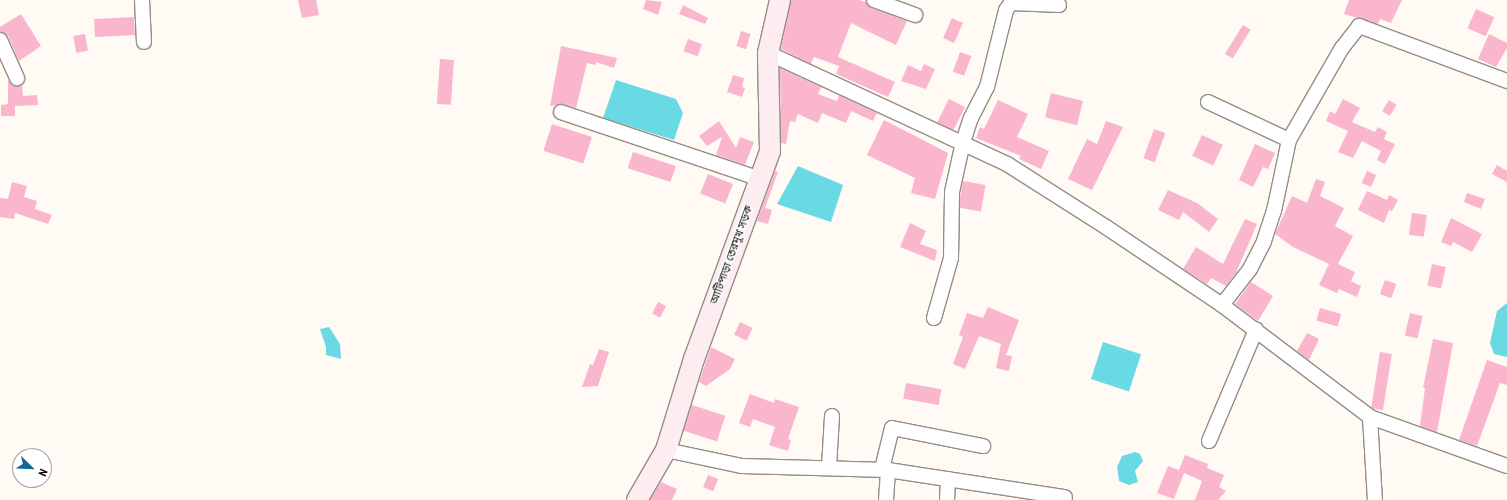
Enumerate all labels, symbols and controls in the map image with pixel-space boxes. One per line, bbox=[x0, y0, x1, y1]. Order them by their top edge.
street label: আটিপাড়া তেরমুখ সড়ক bbox=[708, 204, 756, 306]
north arrow bbox=[12, 448, 52, 488]
text: N bbox=[35, 467, 50, 478]

